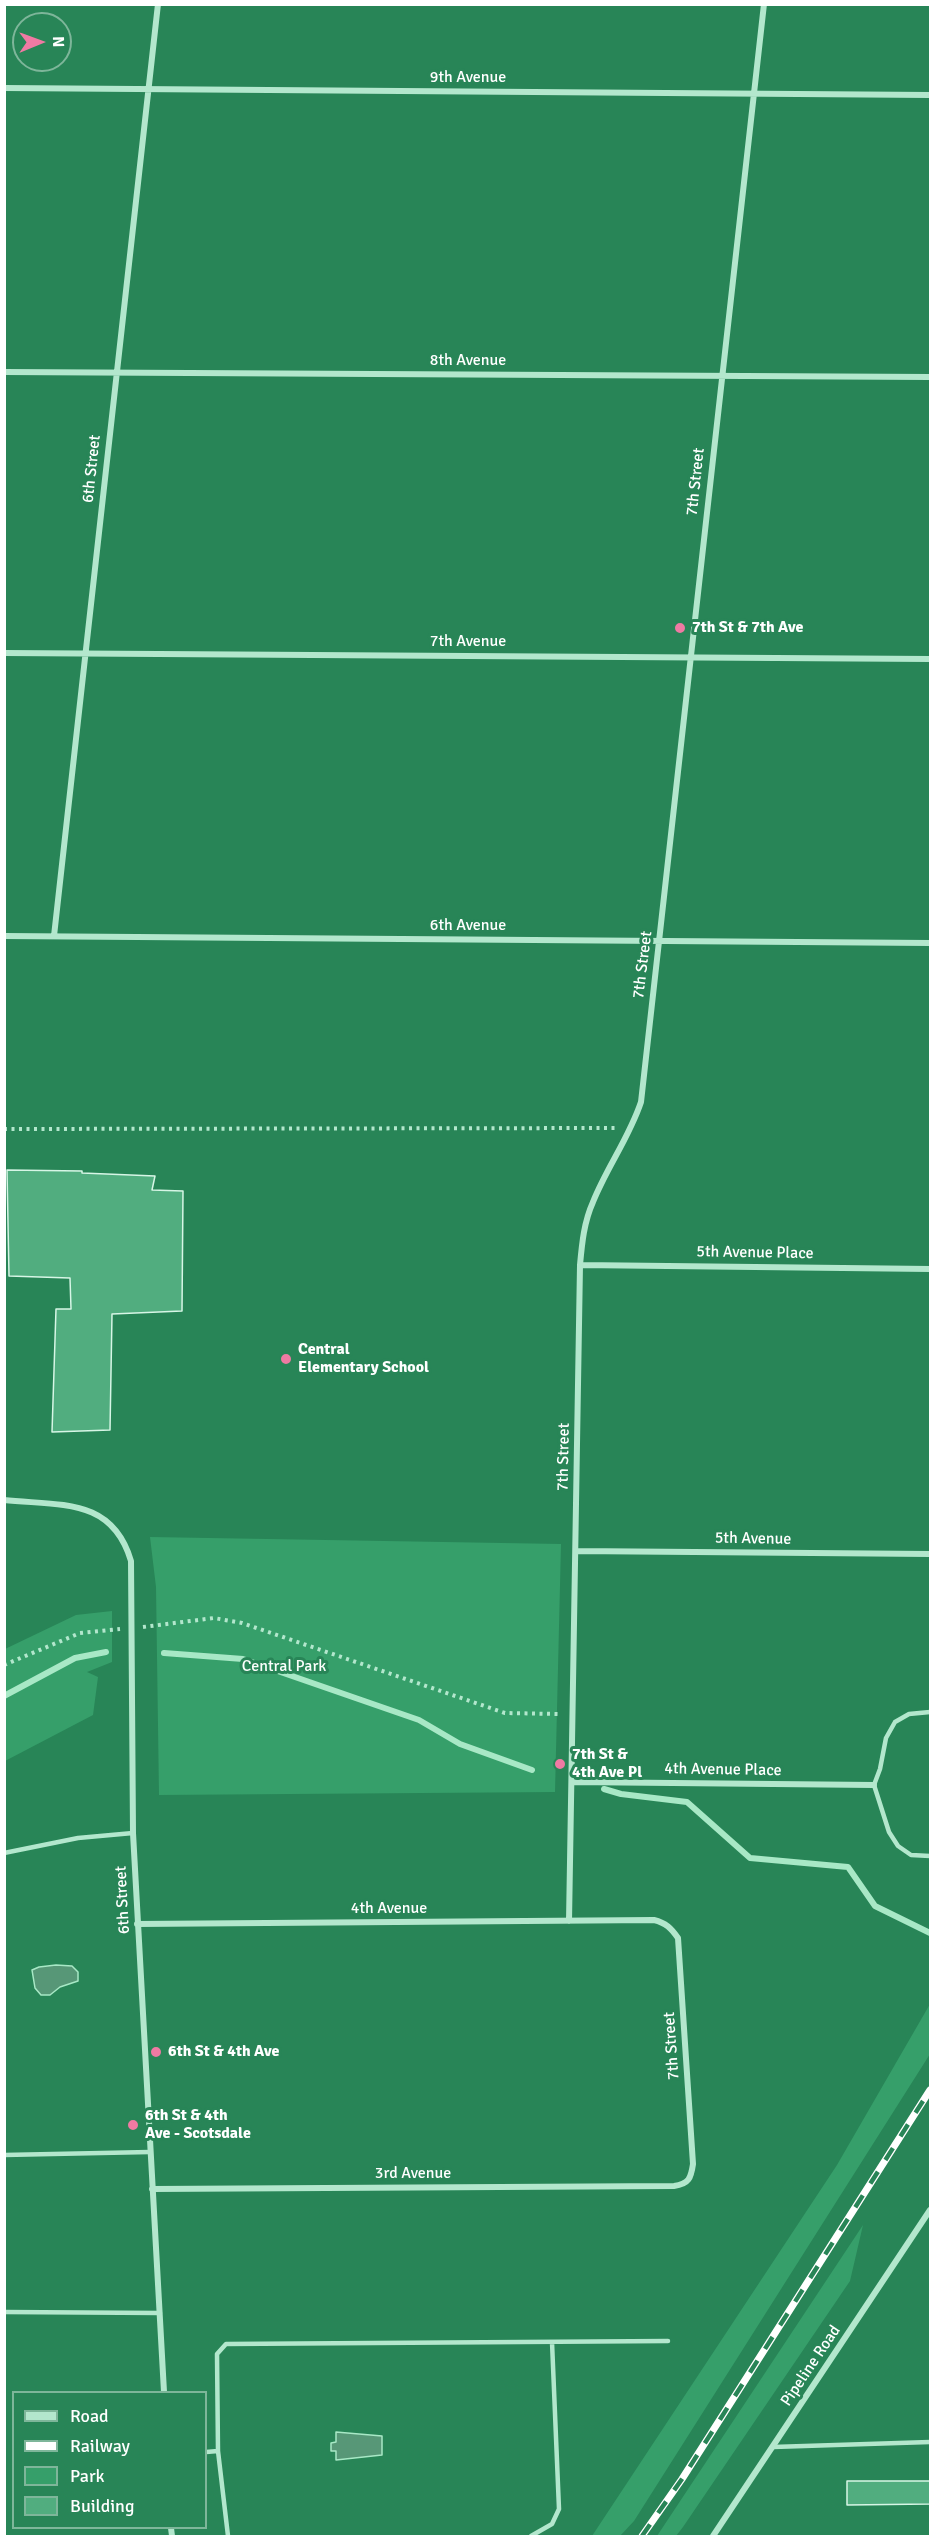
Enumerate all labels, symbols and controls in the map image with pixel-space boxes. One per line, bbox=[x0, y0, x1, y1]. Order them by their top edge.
north arrow bbox=[12, 12, 72, 72]
text: N bbox=[48, 36, 68, 47]
street label: 9th Avenue bbox=[430, 68, 506, 88]
street label: 8th Avenue bbox=[430, 351, 506, 371]
street label: 6th Street bbox=[79, 434, 105, 504]
street label: 7th Street bbox=[683, 447, 709, 517]
place label: 7th St & 7th Ave bbox=[692, 618, 804, 638]
marker: 7th St & 7th Ave bbox=[673, 621, 687, 635]
street label: 7th Avenue bbox=[430, 632, 506, 652]
street label: 6th Avenue bbox=[430, 916, 506, 936]
street label: 7th Street bbox=[629, 930, 657, 1000]
street label: 5th Avenue Place bbox=[696, 1242, 814, 1264]
place label: Central Elementary School bbox=[298, 1340, 429, 1378]
marker: Central Elementary School bbox=[279, 1352, 293, 1366]
street label: 7th Street bbox=[554, 1423, 574, 1491]
street label: 5th Avenue bbox=[715, 1529, 791, 1549]
park label: Central Park bbox=[242, 1657, 326, 1677]
place label: 7th St & 4th Ave Pl bbox=[572, 1745, 642, 1783]
marker: 7th St & 4th Ave Pl bbox=[553, 1757, 567, 1771]
street label: 4th Avenue Place bbox=[664, 1759, 782, 1781]
street label: 6th Street bbox=[112, 1865, 134, 1935]
street label: 4th Avenue bbox=[351, 1899, 427, 1919]
street label: 7th Street bbox=[660, 2011, 684, 2081]
place label: 6th St & 4th Ave bbox=[168, 2042, 280, 2062]
marker: 6th St & 4th Ave bbox=[149, 2045, 163, 2059]
place label: 6th St & 4th Ave - Scotsdale bbox=[145, 2106, 251, 2144]
marker: 6th St & 4th Ave - Scotsdale bbox=[126, 2118, 140, 2132]
street label: 3rd Avenue bbox=[375, 2164, 451, 2184]
street label: Pipeline Road bbox=[777, 2322, 845, 2410]
legend bbox=[12, 2391, 207, 2529]
text: Road bbox=[70, 2405, 109, 2427]
text: Railway bbox=[70, 2435, 130, 2457]
text: Park bbox=[70, 2465, 105, 2487]
text: Building bbox=[70, 2495, 134, 2517]

